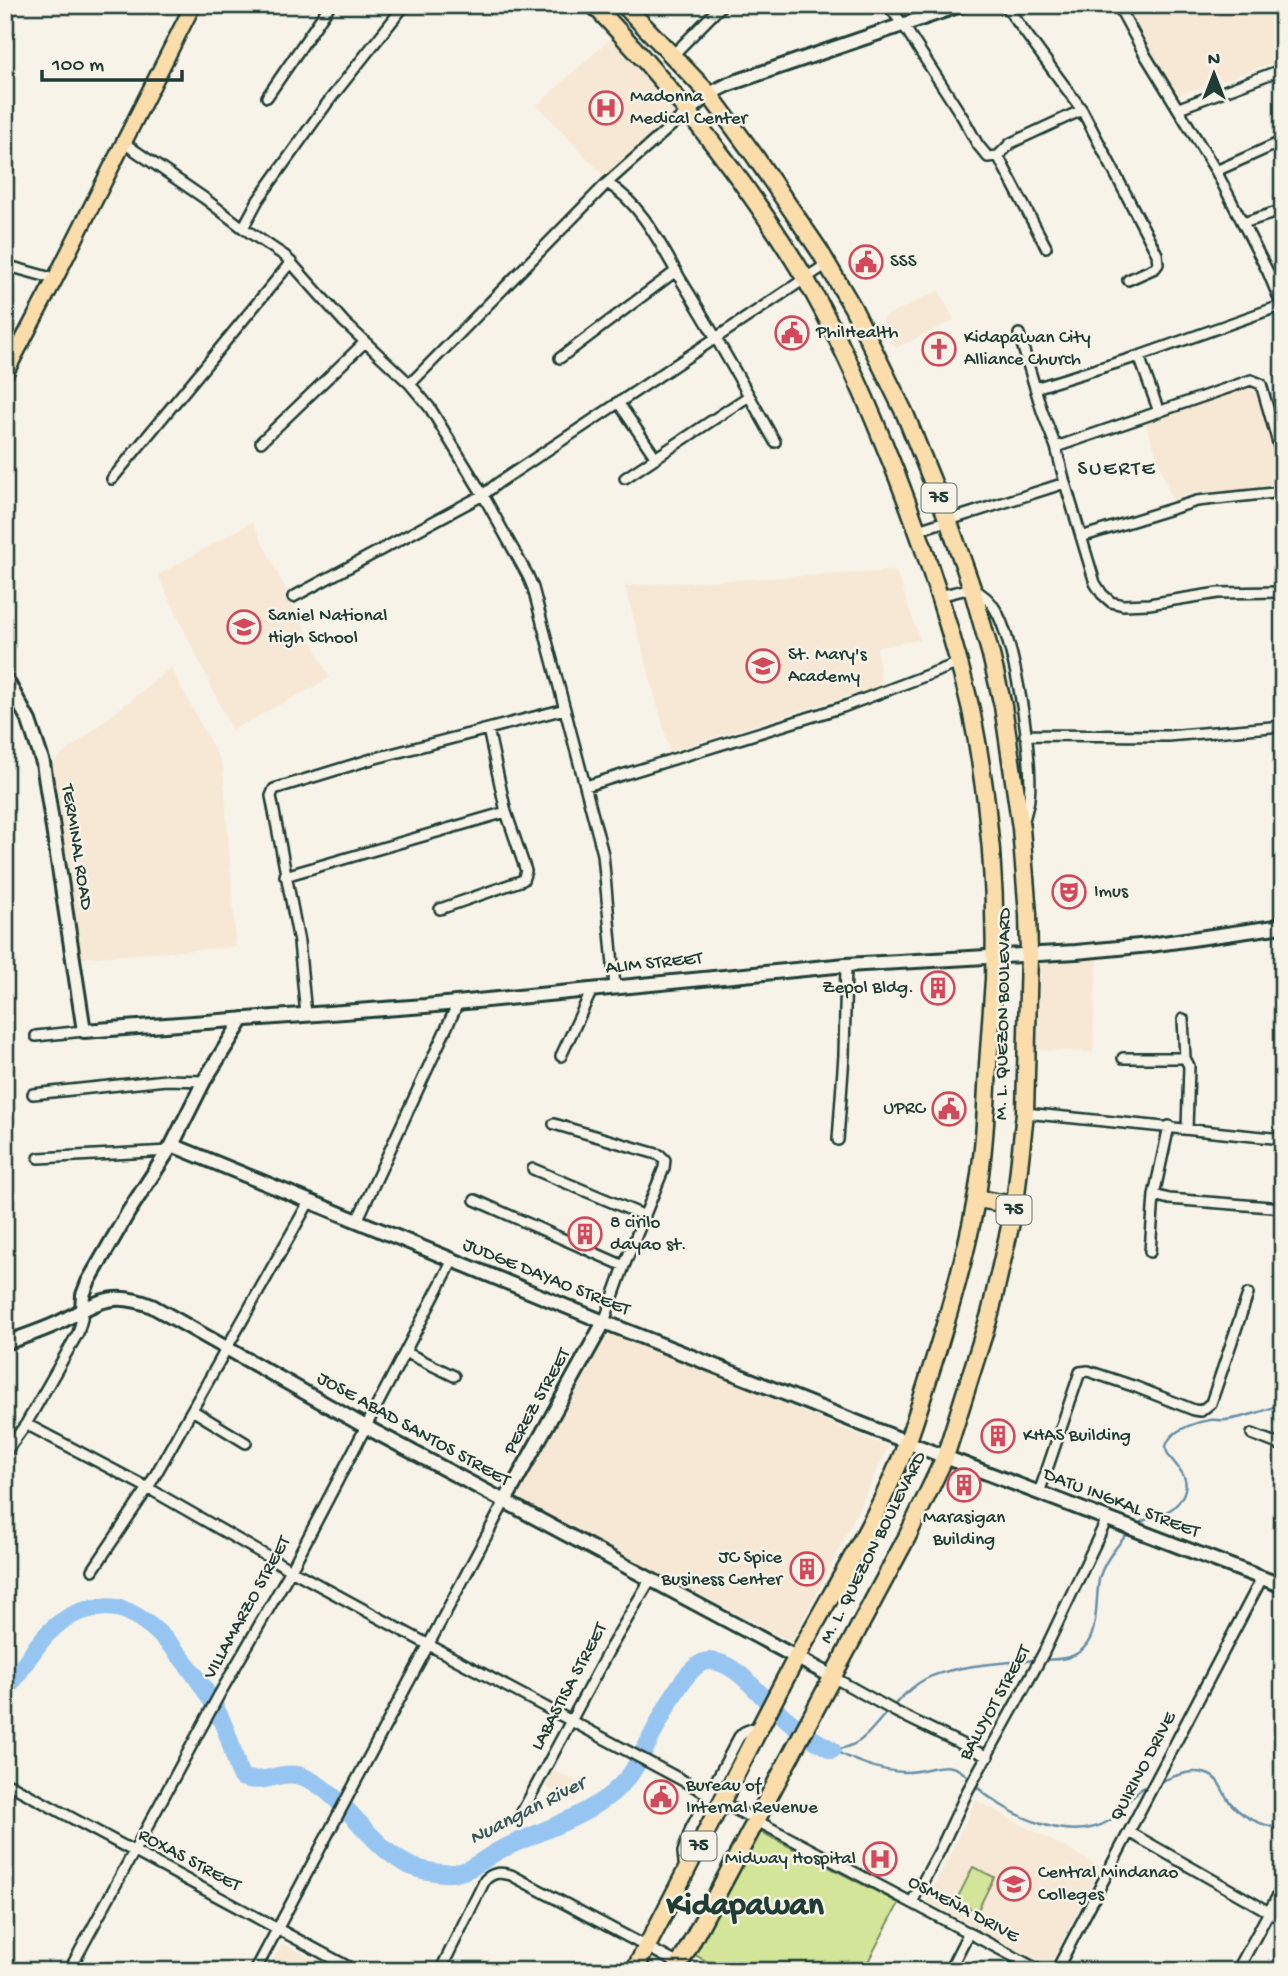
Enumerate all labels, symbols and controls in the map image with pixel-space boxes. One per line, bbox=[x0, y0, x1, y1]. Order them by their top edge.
scale bar bbox=[42, 38, 182, 82]
north arrow bbox=[1180, 38, 1250, 108]
text: N bbox=[1208, 49, 1220, 72]
text: 100 m bbox=[51, 54, 104, 79]
place label: Madonna Medical Center bbox=[630, 86, 750, 131]
hospital icon: Madonna Medical Center bbox=[587, 89, 625, 127]
public building icon: SSS bbox=[847, 243, 885, 281]
place label: SSS bbox=[890, 251, 917, 274]
public building icon: PhilHealth bbox=[773, 314, 811, 352]
place label: PhilHealth bbox=[815, 322, 898, 345]
place label: Kidapawan City Alliance Church bbox=[964, 327, 1091, 372]
church icon: Kidapawan City Alliance Church bbox=[920, 330, 958, 368]
district label: SUERTE bbox=[1077, 458, 1157, 483]
road number: 75 bbox=[922, 484, 956, 512]
place label: Saniel National High School bbox=[268, 605, 387, 650]
school or university icon: Saniel National High School bbox=[225, 608, 263, 646]
place label: St. Mary's Academy bbox=[788, 644, 868, 689]
school or university icon: St. Mary's Academy bbox=[744, 647, 782, 685]
street label: TERMINAL ROAD bbox=[55, 782, 97, 912]
theatre icon: Imus bbox=[1050, 873, 1088, 911]
place label: Imus bbox=[1094, 881, 1129, 904]
street label: M. L. QUEZON BOULEVARD bbox=[991, 907, 1017, 1120]
street label: ALIM STREET bbox=[604, 947, 704, 981]
building icon: Zepol Bldg. bbox=[919, 969, 957, 1007]
place label: Zepol Bldg. bbox=[822, 977, 914, 1000]
public building icon: UPRC bbox=[930, 1090, 968, 1128]
place label: UPRC bbox=[883, 1098, 927, 1121]
road number: 75 bbox=[996, 1196, 1032, 1224]
place label: 8 cirilo dayao st. bbox=[610, 1212, 687, 1257]
building icon: 8 cirilo dayao st. bbox=[566, 1215, 604, 1253]
street label: JUDGE DAYAO STREET bbox=[459, 1234, 634, 1322]
street label: PEREZ STREET bbox=[499, 1344, 577, 1460]
street label: JOSE ABAD SANTOS STREET bbox=[312, 1367, 514, 1493]
building icon: KHAS Building bbox=[979, 1417, 1017, 1455]
place label: KHAS Building bbox=[1023, 1425, 1131, 1448]
street label: M. L. QUEZON BOULEVARD bbox=[816, 1448, 933, 1648]
street label: DATU INGKAL STREET bbox=[1038, 1463, 1203, 1545]
building icon: Marasigan Building bbox=[945, 1466, 983, 1504]
place label: Marasigan Building bbox=[923, 1507, 1005, 1552]
street label: VILLAMARZO STREET bbox=[199, 1532, 297, 1684]
place label: JC Spice Business Center bbox=[661, 1547, 784, 1592]
building icon: JC Spice Business Center bbox=[788, 1550, 826, 1588]
street label: LABASTISA STREET bbox=[527, 1619, 614, 1755]
street label: BALUYOT STREET bbox=[954, 1641, 1037, 1765]
street label: QUIRINO DRIVE bbox=[1106, 1707, 1183, 1826]
water label: Nuangan River bbox=[466, 1770, 594, 1852]
place label: Bureau of Internal Revenue bbox=[685, 1775, 818, 1820]
public building icon: Bureau of Internal Revenue bbox=[642, 1778, 680, 1816]
street label: ROXAS STREET bbox=[134, 1824, 245, 1898]
road number: 75 bbox=[682, 1832, 716, 1860]
hospital icon: Midway Hospital bbox=[861, 1840, 899, 1878]
place label: Midway Hospital bbox=[725, 1848, 856, 1871]
place label: Central Mindanao Colleges bbox=[1038, 1862, 1178, 1907]
school or university icon: Central Mindanao Colleges bbox=[995, 1865, 1033, 1903]
street label: OSMEÑA DRIVE bbox=[903, 1871, 1024, 1949]
district label: Kidapawan bbox=[665, 1888, 824, 1926]

